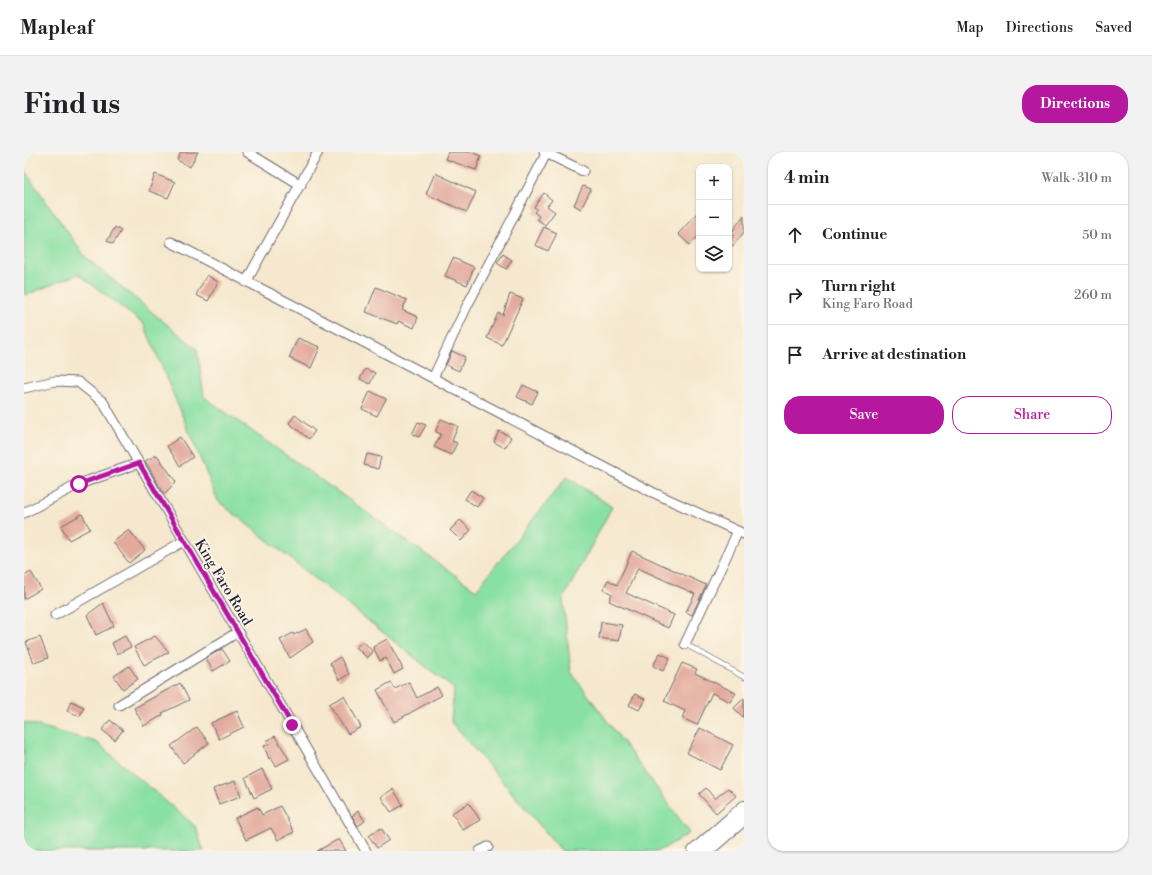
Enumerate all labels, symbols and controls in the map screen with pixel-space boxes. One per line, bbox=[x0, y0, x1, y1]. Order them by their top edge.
text: Mapleaf bbox=[20, 16, 93, 40]
text: Map bbox=[956, 19, 984, 37]
text: Directions bbox=[1006, 19, 1073, 37]
text: Saved bbox=[1095, 19, 1132, 37]
button: Directions bbox=[1022, 85, 1128, 123]
text: Find us bbox=[24, 87, 120, 122]
map controls bbox=[696, 164, 732, 272]
button: + bbox=[696, 164, 732, 200]
text: 4 min bbox=[784, 167, 829, 189]
text: Walk · 310 m bbox=[1042, 170, 1112, 186]
button: − bbox=[696, 200, 732, 236]
icon: ahead bbox=[784, 224, 806, 246]
text: Continue bbox=[822, 225, 887, 244]
text: 50 m bbox=[1082, 227, 1112, 243]
button: layers bbox=[696, 236, 732, 272]
text: Turn right bbox=[822, 277, 896, 296]
icon: right bbox=[784, 284, 806, 306]
text: 260 m bbox=[1074, 287, 1112, 303]
text: King Faro Road bbox=[822, 296, 913, 312]
icon: arrive bbox=[784, 344, 806, 366]
text: Arrive at destination bbox=[822, 345, 966, 364]
button: Save bbox=[784, 396, 944, 434]
button: Share bbox=[952, 396, 1112, 434]
route start bbox=[70, 475, 88, 493]
street label: King Faro Road bbox=[190, 536, 256, 629]
route end bbox=[283, 716, 301, 734]

